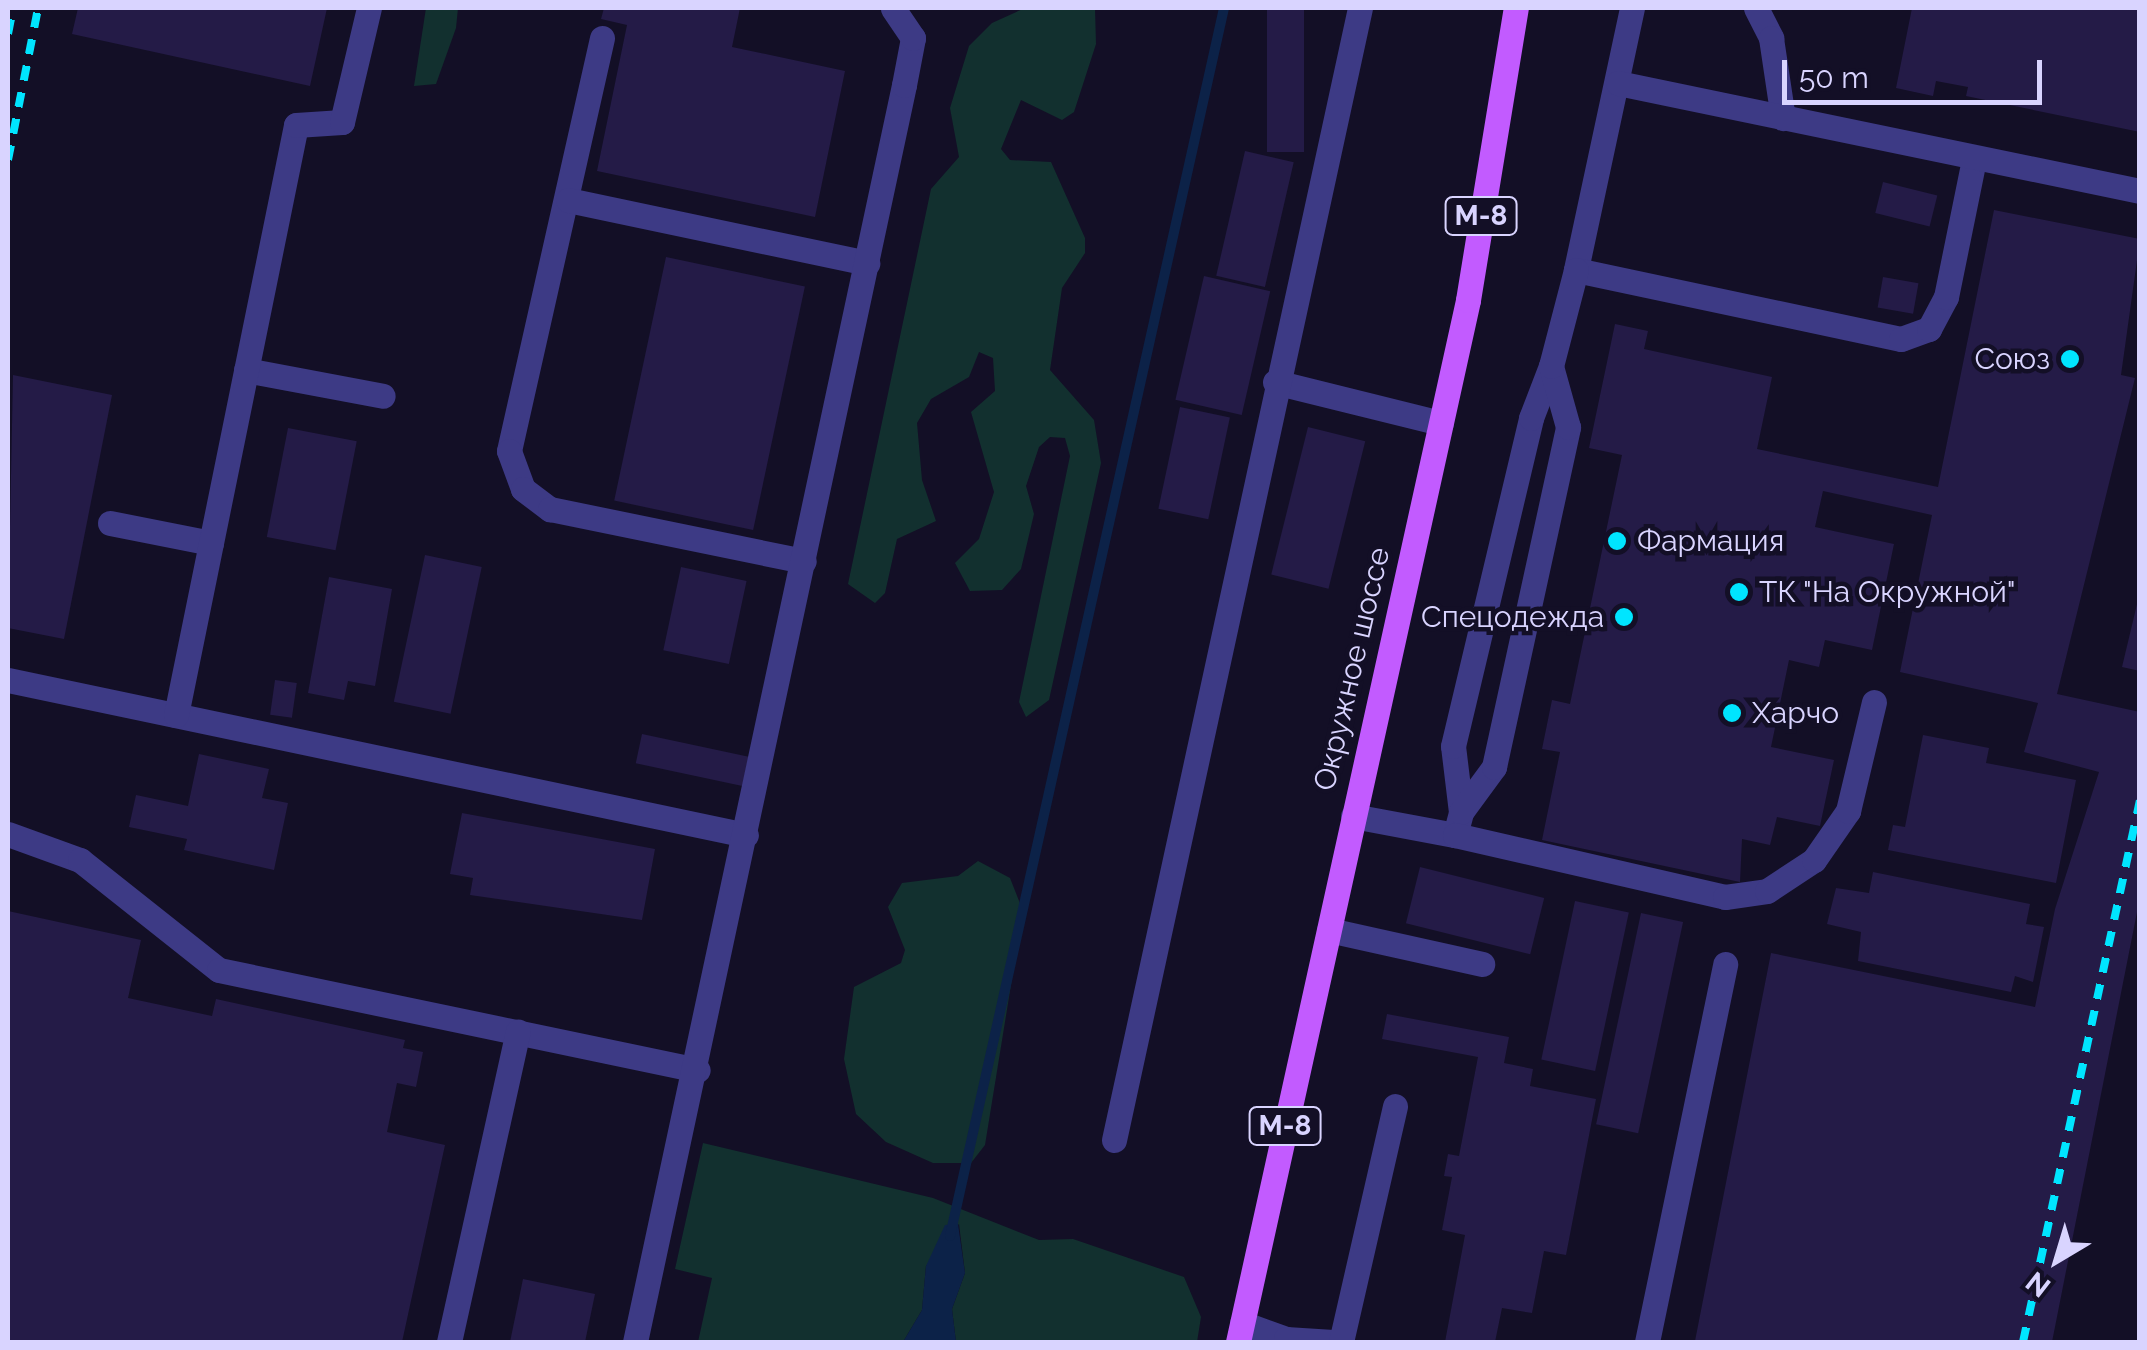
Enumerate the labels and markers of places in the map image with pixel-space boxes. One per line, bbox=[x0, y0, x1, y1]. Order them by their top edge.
place label: Союз bbox=[1974, 341, 2050, 377]
marker: Союз bbox=[2059, 348, 2081, 370]
place label: Фармация bbox=[1637, 523, 1784, 559]
marker: Фармация bbox=[1606, 530, 1628, 552]
place label: ТК "На Окружной" bbox=[1759, 574, 2017, 610]
marker: ТК "На Окружной" bbox=[1728, 581, 1750, 603]
place label: Спецодежда bbox=[1421, 599, 1604, 635]
marker: Спецодежда bbox=[1613, 606, 1635, 628]
place label: Харчо bbox=[1752, 695, 1839, 731]
marker: Харчо bbox=[1721, 702, 1743, 724]

